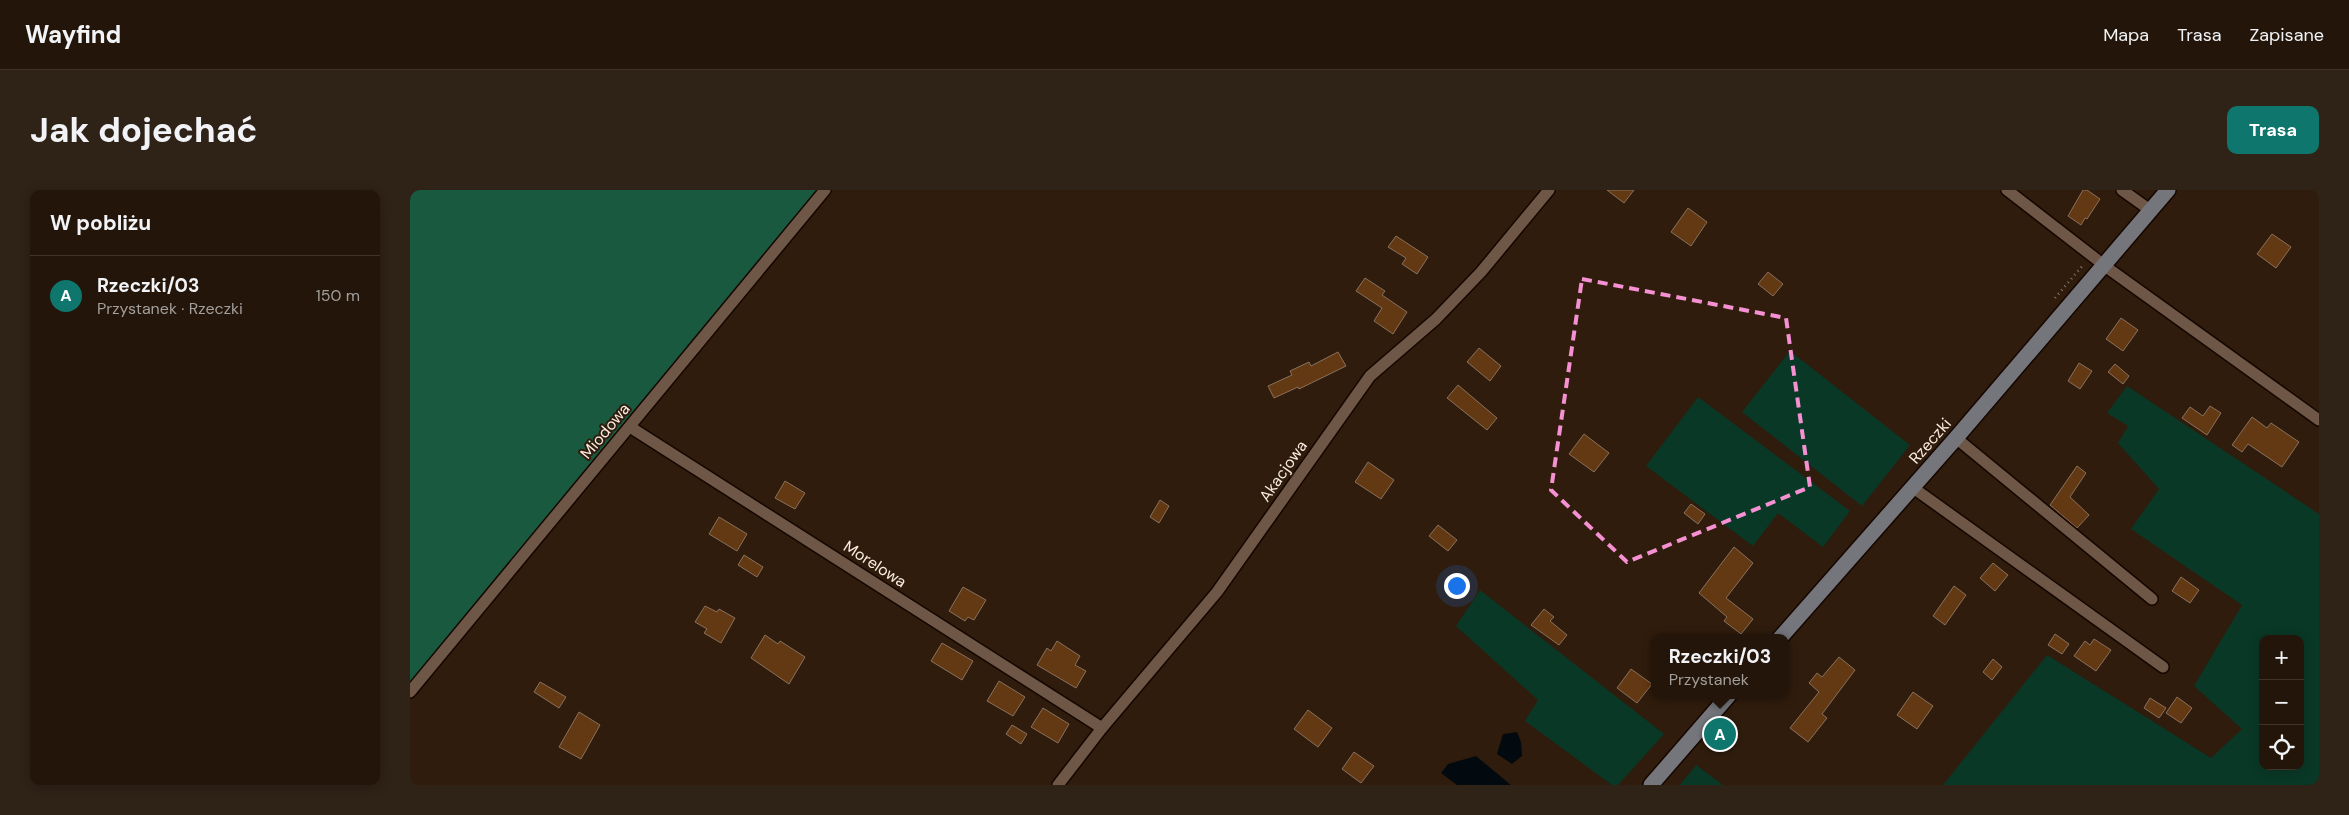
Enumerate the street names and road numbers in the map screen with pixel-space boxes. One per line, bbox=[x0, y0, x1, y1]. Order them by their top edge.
street label: Miodowa bbox=[576, 399, 634, 463]
street label: Rzeczki bbox=[1904, 414, 1956, 468]
street label: Akacjowa bbox=[1254, 436, 1312, 506]
street label: Morelowa bbox=[839, 536, 911, 592]

